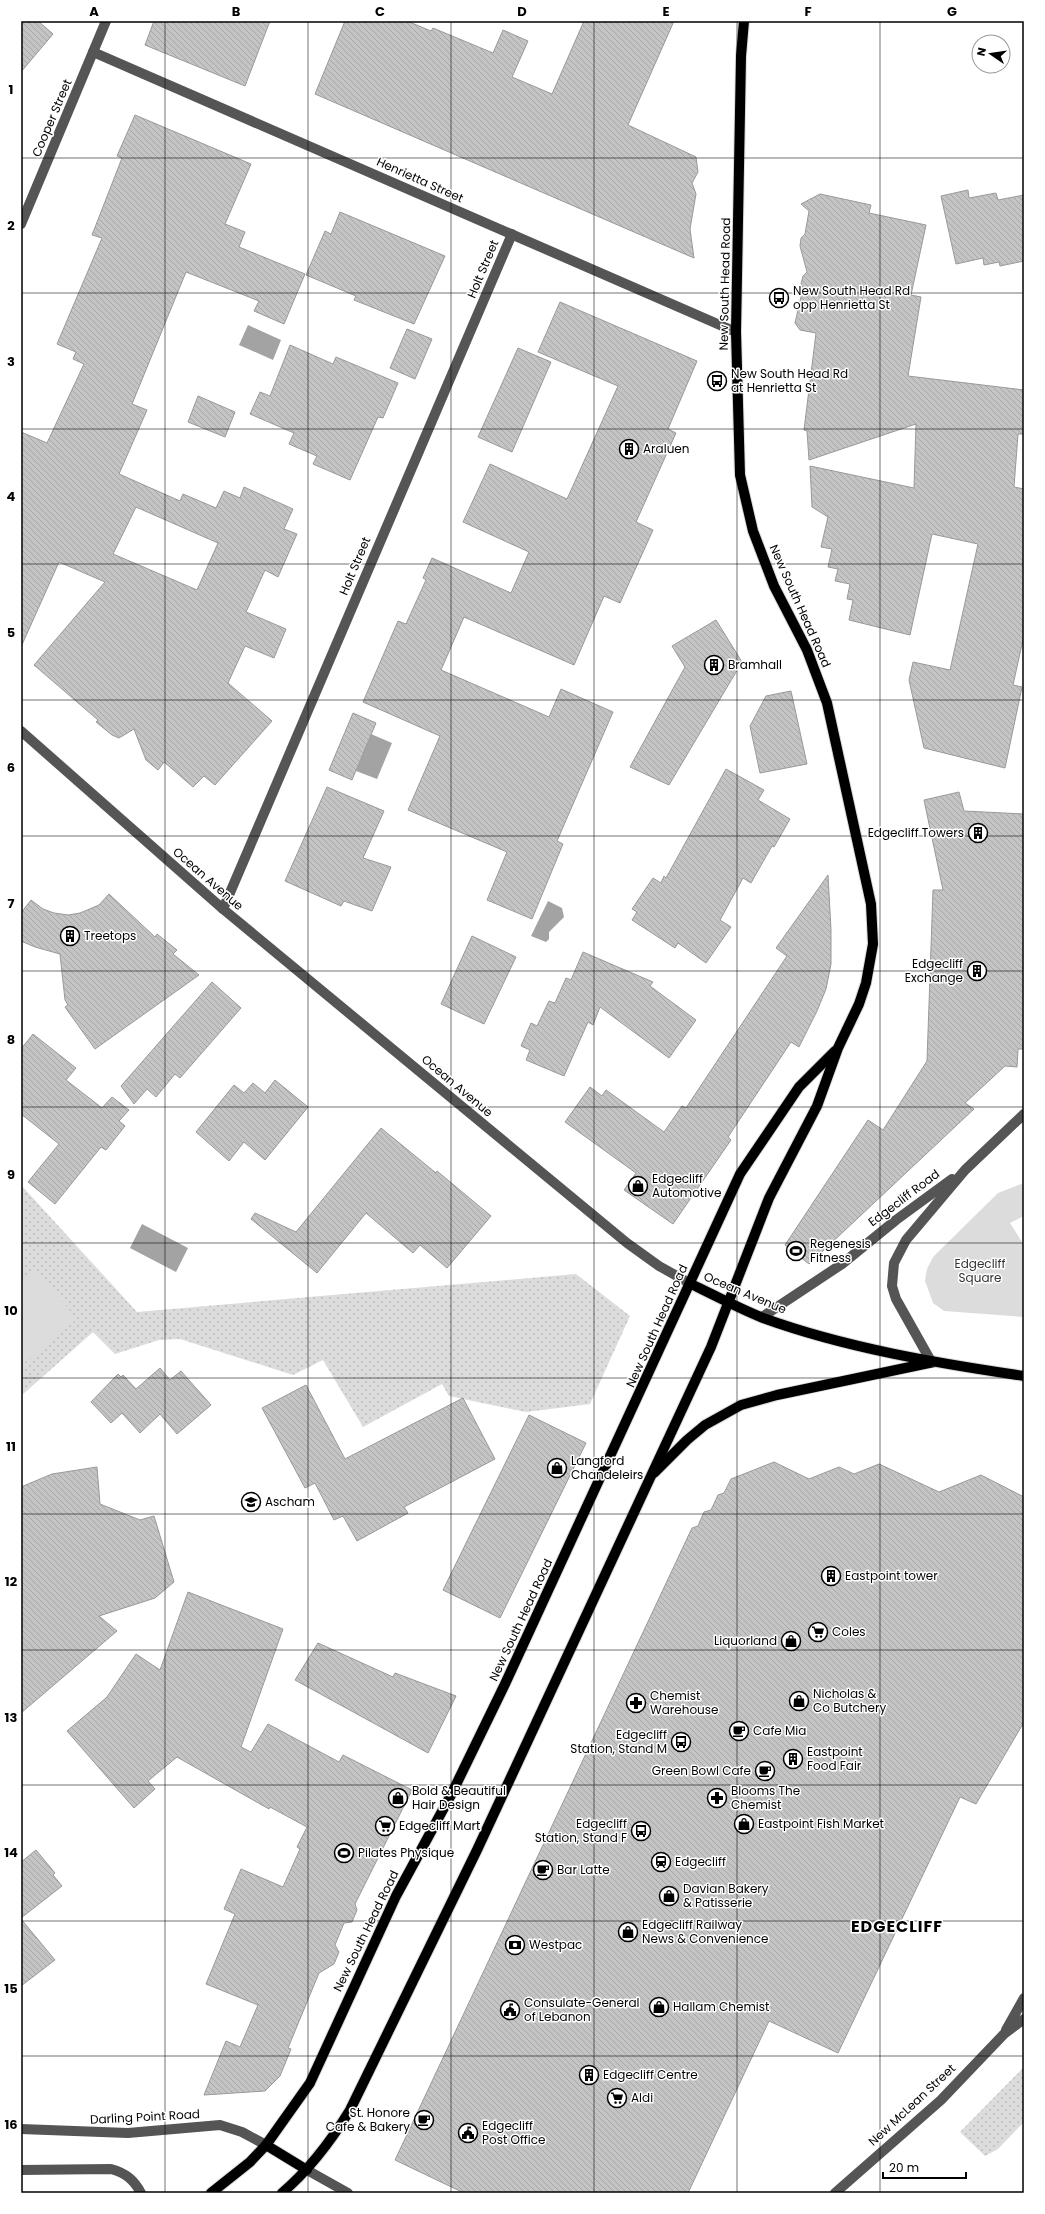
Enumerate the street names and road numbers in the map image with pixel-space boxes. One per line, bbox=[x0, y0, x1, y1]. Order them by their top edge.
street label: Cooper Street bbox=[28, 76, 76, 159]
street label: Henrietta Street bbox=[374, 153, 466, 206]
street label: New South Head Road bbox=[715, 217, 734, 351]
street label: Holt Street bbox=[463, 237, 502, 301]
street label: Holt Street bbox=[335, 534, 374, 598]
street label: New South Head Road bbox=[766, 542, 835, 670]
street label: Ocean Avenue bbox=[169, 843, 247, 914]
street label: Ocean Avenue bbox=[418, 1051, 497, 1120]
street label: Edgecliff Road bbox=[865, 1165, 943, 1230]
street label: New South Head Road bbox=[622, 1262, 691, 1390]
street label: Ocean Avenue bbox=[701, 1267, 789, 1318]
street label: New South Head Road bbox=[485, 1556, 556, 1684]
street label: New South Head Road bbox=[329, 1867, 402, 1994]
street label: New McLean Street bbox=[864, 2060, 959, 2149]
street label: Darling Point Road bbox=[90, 2105, 200, 2128]

